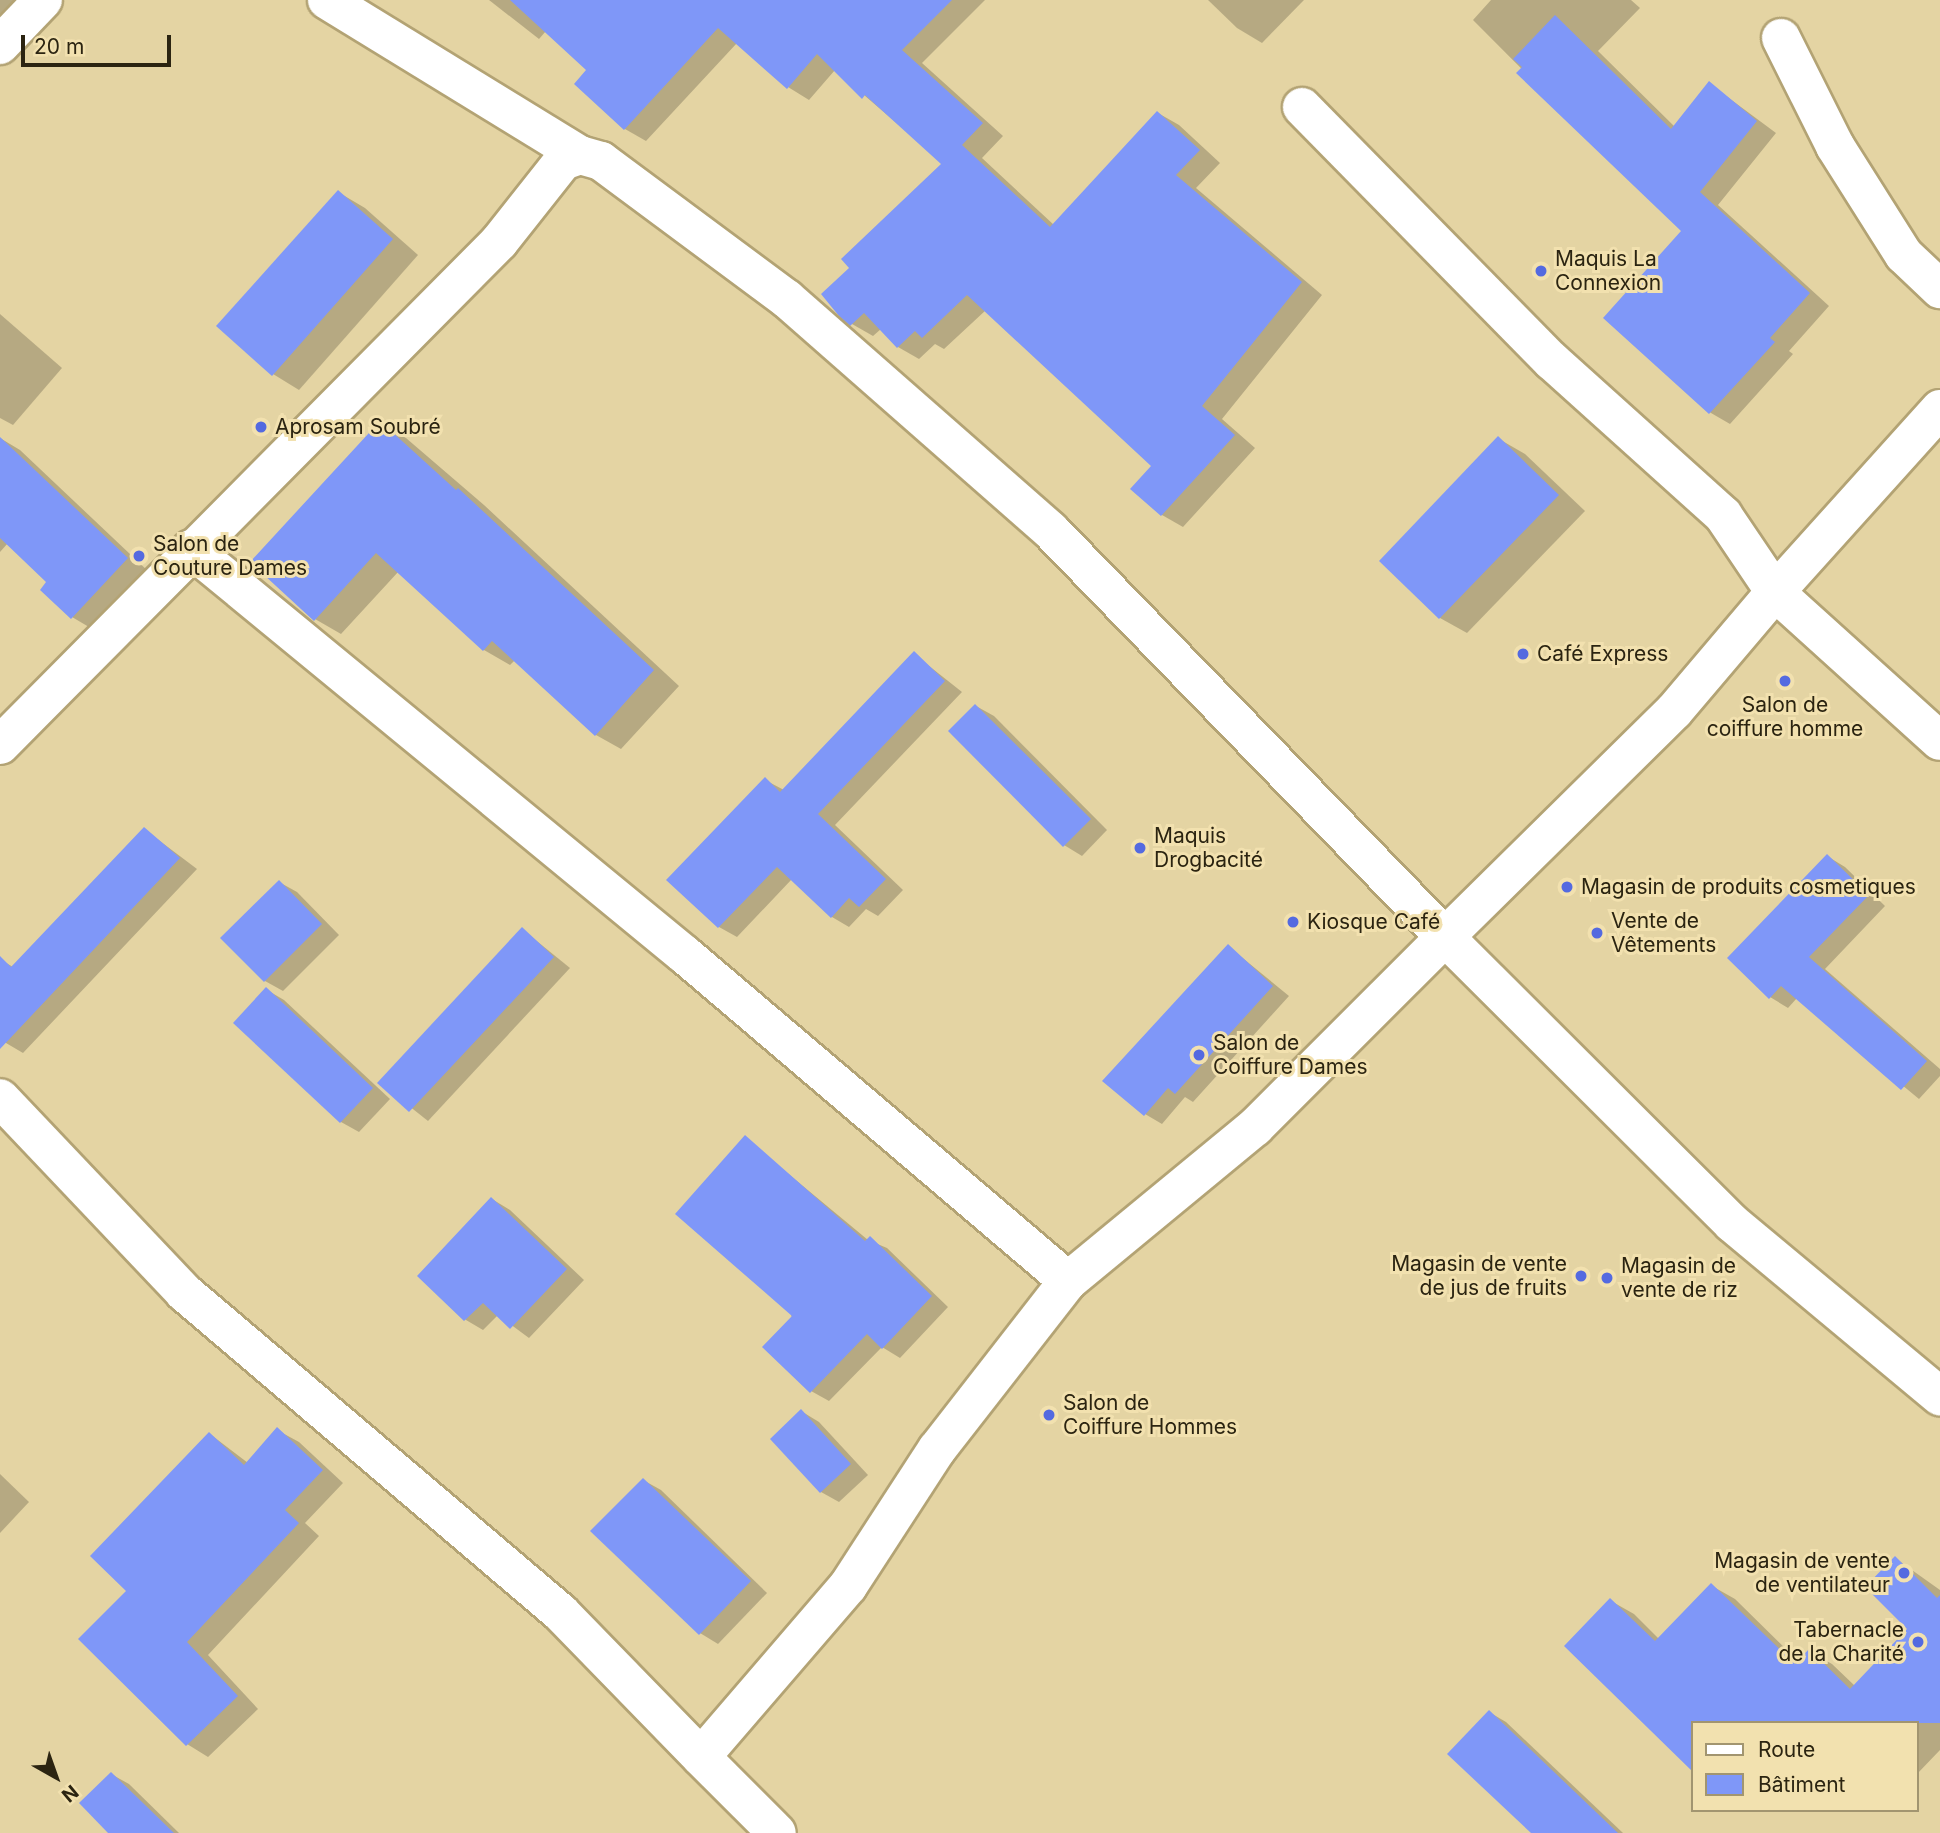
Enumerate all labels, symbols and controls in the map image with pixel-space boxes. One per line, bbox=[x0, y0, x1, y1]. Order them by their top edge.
scale bar bbox=[24, 21, 175, 65]
text: 20 m bbox=[34, 34, 84, 59]
place label: Maquis La Connexion bbox=[1555, 246, 1661, 296]
marker: Maquis La Connexion bbox=[1533, 263, 1549, 279]
place label: Aprosam Soubré bbox=[275, 414, 441, 440]
marker: Aprosam Soubré bbox=[253, 419, 269, 435]
place label: Salon de Couture Dames bbox=[153, 531, 307, 581]
marker: Salon de Couture Dames bbox=[131, 548, 147, 564]
place label: Café Express bbox=[1537, 641, 1668, 667]
marker: Café Express bbox=[1515, 646, 1531, 662]
marker: Salon de coiffure homme bbox=[1777, 673, 1793, 689]
place label: Salon de coiffure homme bbox=[1707, 692, 1863, 742]
place label: Maquis Drogbacité bbox=[1154, 823, 1263, 873]
marker: Maquis Drogbacité bbox=[1132, 840, 1148, 856]
place label: Magasin de produits cosmetiques bbox=[1581, 874, 1916, 900]
marker: Magasin de produits cosmetiques bbox=[1559, 879, 1575, 895]
place label: Vente de Vêtements bbox=[1611, 908, 1716, 958]
place label: Kiosque Café bbox=[1307, 909, 1440, 935]
marker: Kiosque Café bbox=[1285, 914, 1301, 930]
marker: Vente de Vêtements bbox=[1589, 925, 1605, 941]
place label: Salon de Coiffure Dames bbox=[1213, 1030, 1368, 1080]
marker: Salon de Coiffure Dames bbox=[1191, 1047, 1207, 1063]
place label: Magasin de vente de jus de fruits bbox=[1391, 1251, 1567, 1301]
place label: Magasin de vente de riz bbox=[1621, 1253, 1738, 1303]
marker: Magasin de vente de jus de fruits bbox=[1573, 1268, 1589, 1284]
marker: Magasin de vente de riz bbox=[1599, 1270, 1615, 1286]
place label: Salon de Coiffure Hommes bbox=[1063, 1390, 1237, 1440]
marker: Salon de Coiffure Hommes bbox=[1041, 1407, 1057, 1423]
place label: Magasin de vente de ventilateur bbox=[1714, 1548, 1890, 1598]
marker: Magasin de vente de ventilateur bbox=[1896, 1565, 1912, 1581]
place label: Tabernacle de la Charité bbox=[1778, 1617, 1904, 1667]
marker: Tabernacle de la Charité bbox=[1910, 1634, 1926, 1650]
legend bbox=[1692, 1721, 1919, 1812]
text: Route bbox=[1758, 1737, 1815, 1762]
north arrow bbox=[21, 1742, 91, 1812]
text: Bâtiment bbox=[1758, 1772, 1845, 1797]
text: N bbox=[57, 1780, 83, 1807]

